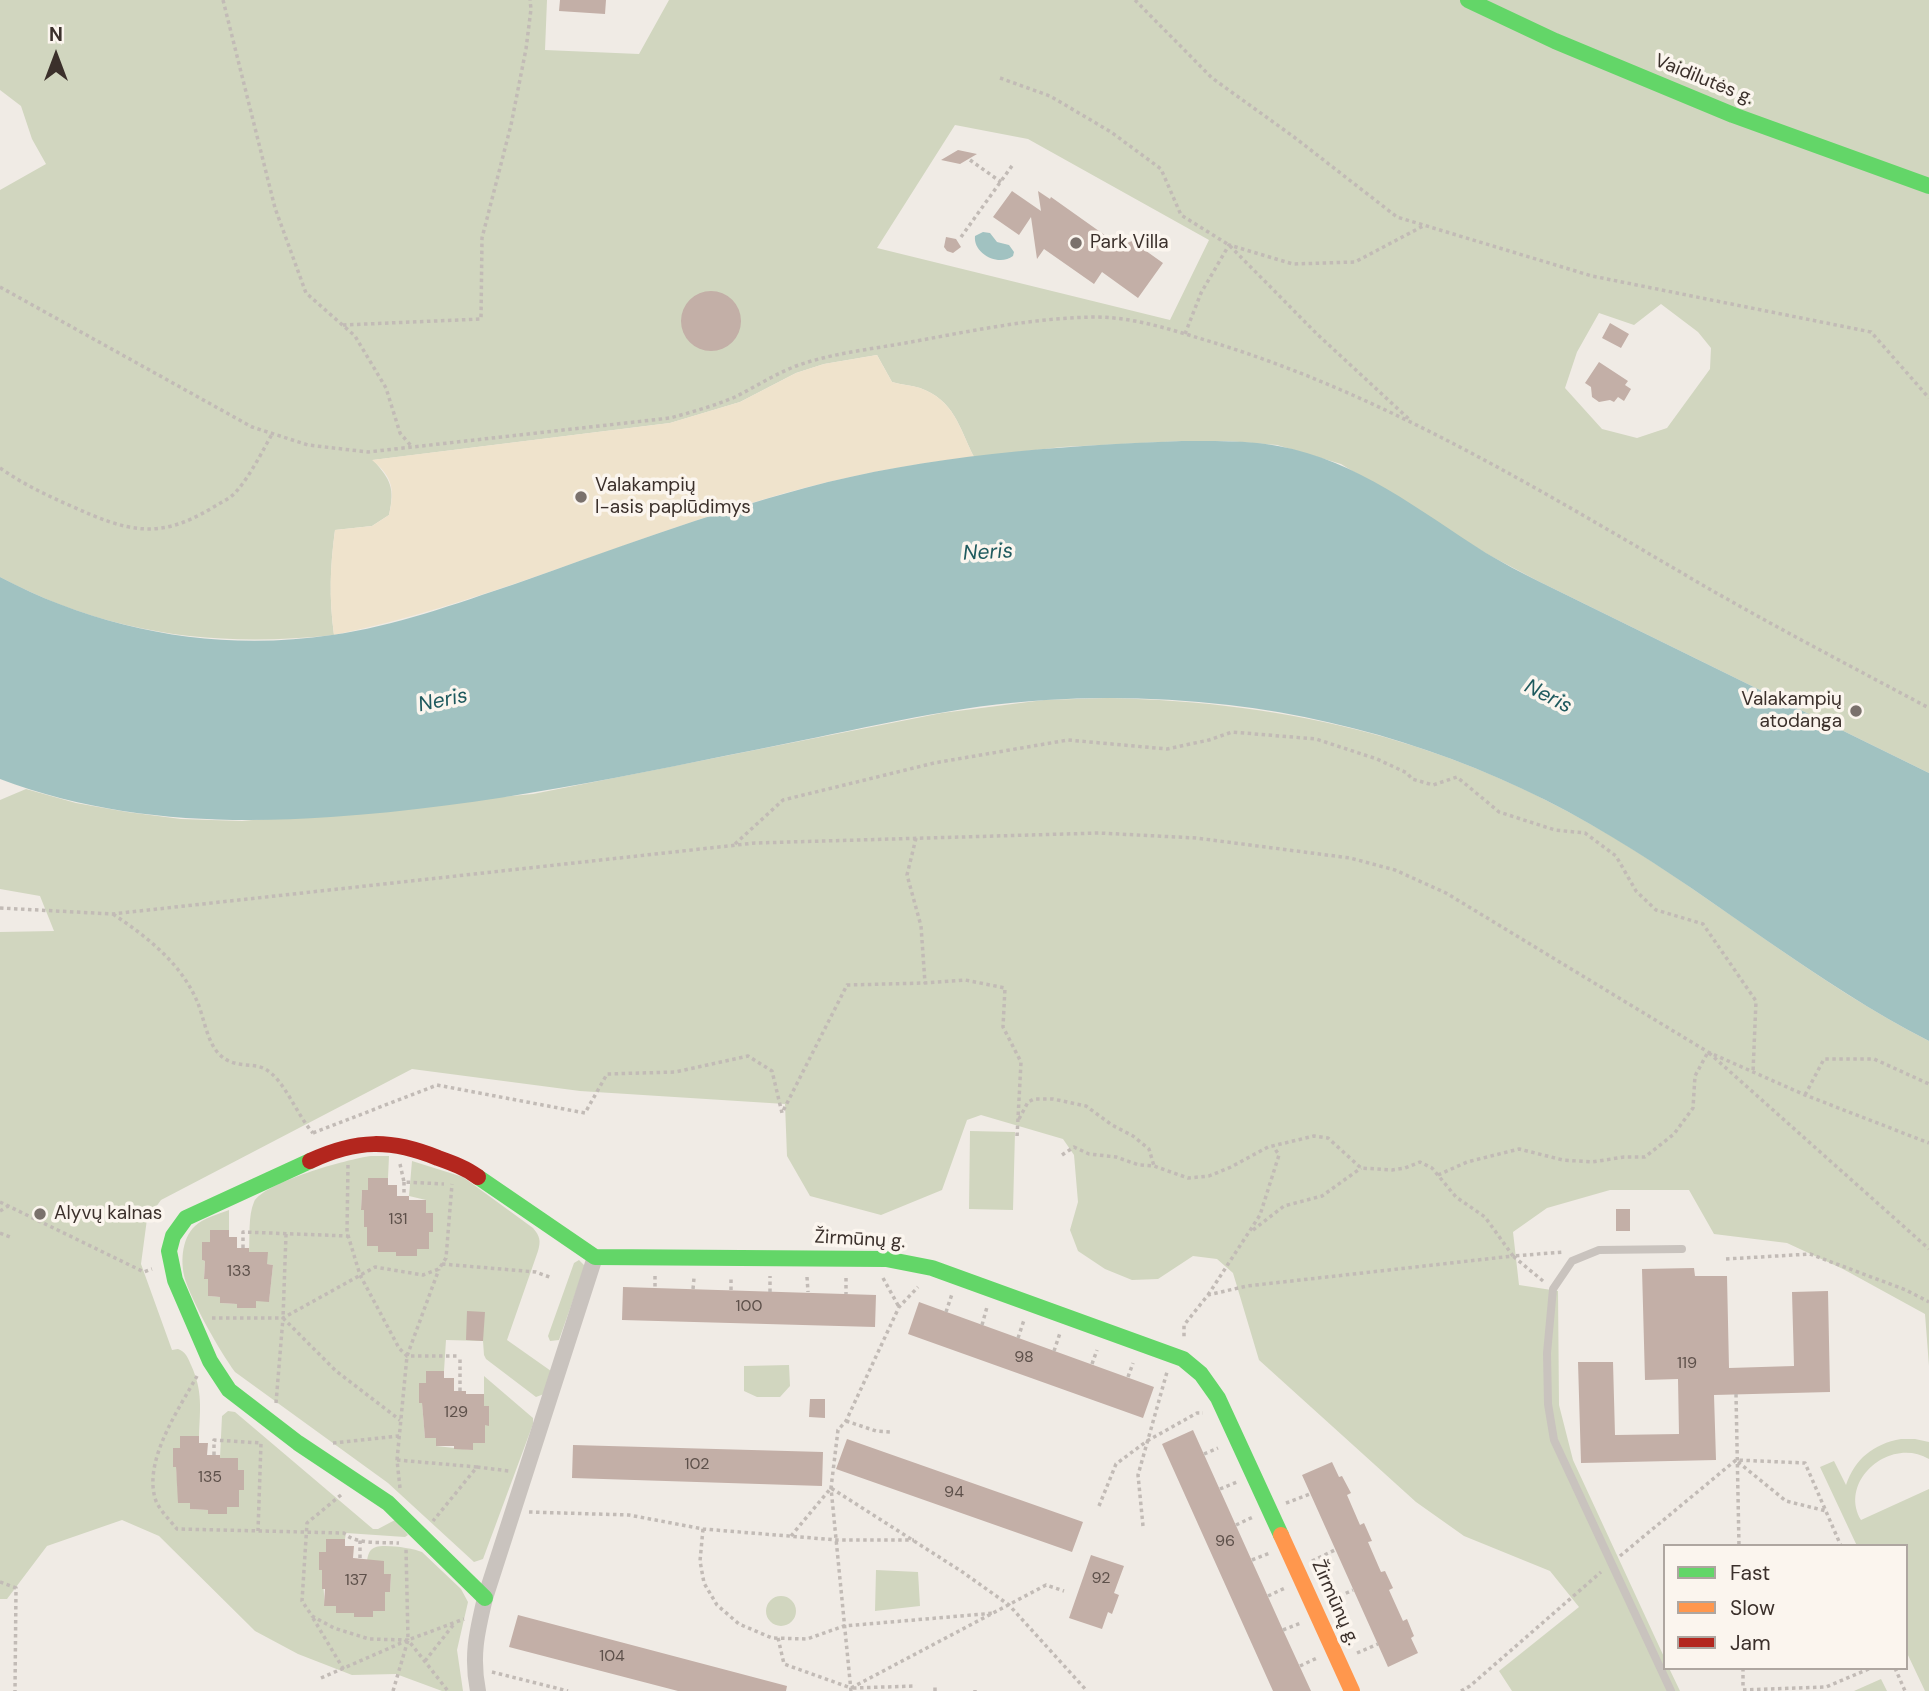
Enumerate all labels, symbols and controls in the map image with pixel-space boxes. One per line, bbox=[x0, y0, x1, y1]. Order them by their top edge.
north arrow bbox=[21, 21, 91, 91]
text: N bbox=[49, 22, 63, 47]
street label: Vaidilutės g. bbox=[1651, 50, 1757, 110]
place label: Park Villa bbox=[1090, 232, 1169, 254]
marker: Park Villa bbox=[1068, 235, 1084, 251]
place label: Valakampių I-asis paplūdimys bbox=[595, 475, 751, 519]
marker: Valakampių I-asis paplūdimys bbox=[573, 489, 589, 505]
water label: Neris bbox=[962, 539, 1014, 567]
water label: Neris bbox=[1520, 674, 1576, 720]
water label: Neris bbox=[416, 683, 470, 719]
place label: Valakampių atodanga bbox=[1741, 689, 1842, 733]
marker: Valakampių atodanga bbox=[1848, 703, 1864, 719]
place label: Alyvų kalnas bbox=[54, 1203, 162, 1225]
marker: Alyvų kalnas bbox=[32, 1206, 48, 1222]
house number: 131 bbox=[388, 1210, 408, 1230]
street label: Žirmūnų g. bbox=[814, 1226, 906, 1254]
house number: 133 bbox=[227, 1262, 251, 1282]
house number: 100 bbox=[736, 1297, 762, 1317]
house number: 98 bbox=[1014, 1348, 1034, 1368]
house number: 119 bbox=[1677, 1354, 1697, 1374]
house number: 129 bbox=[444, 1403, 468, 1423]
house number: 102 bbox=[685, 1455, 709, 1475]
house number: 135 bbox=[198, 1468, 222, 1488]
house number: 94 bbox=[944, 1483, 964, 1503]
house number: 96 bbox=[1215, 1532, 1235, 1552]
legend bbox=[1663, 1544, 1908, 1670]
street label: Žirmūnų g. bbox=[1306, 1557, 1364, 1649]
text: Fast bbox=[1730, 1559, 1770, 1587]
house number: 92 bbox=[1092, 1569, 1110, 1589]
house number: 137 bbox=[345, 1571, 367, 1591]
text: Slow bbox=[1730, 1594, 1775, 1622]
text: Jam bbox=[1730, 1629, 1771, 1657]
house number: 104 bbox=[599, 1647, 625, 1667]

